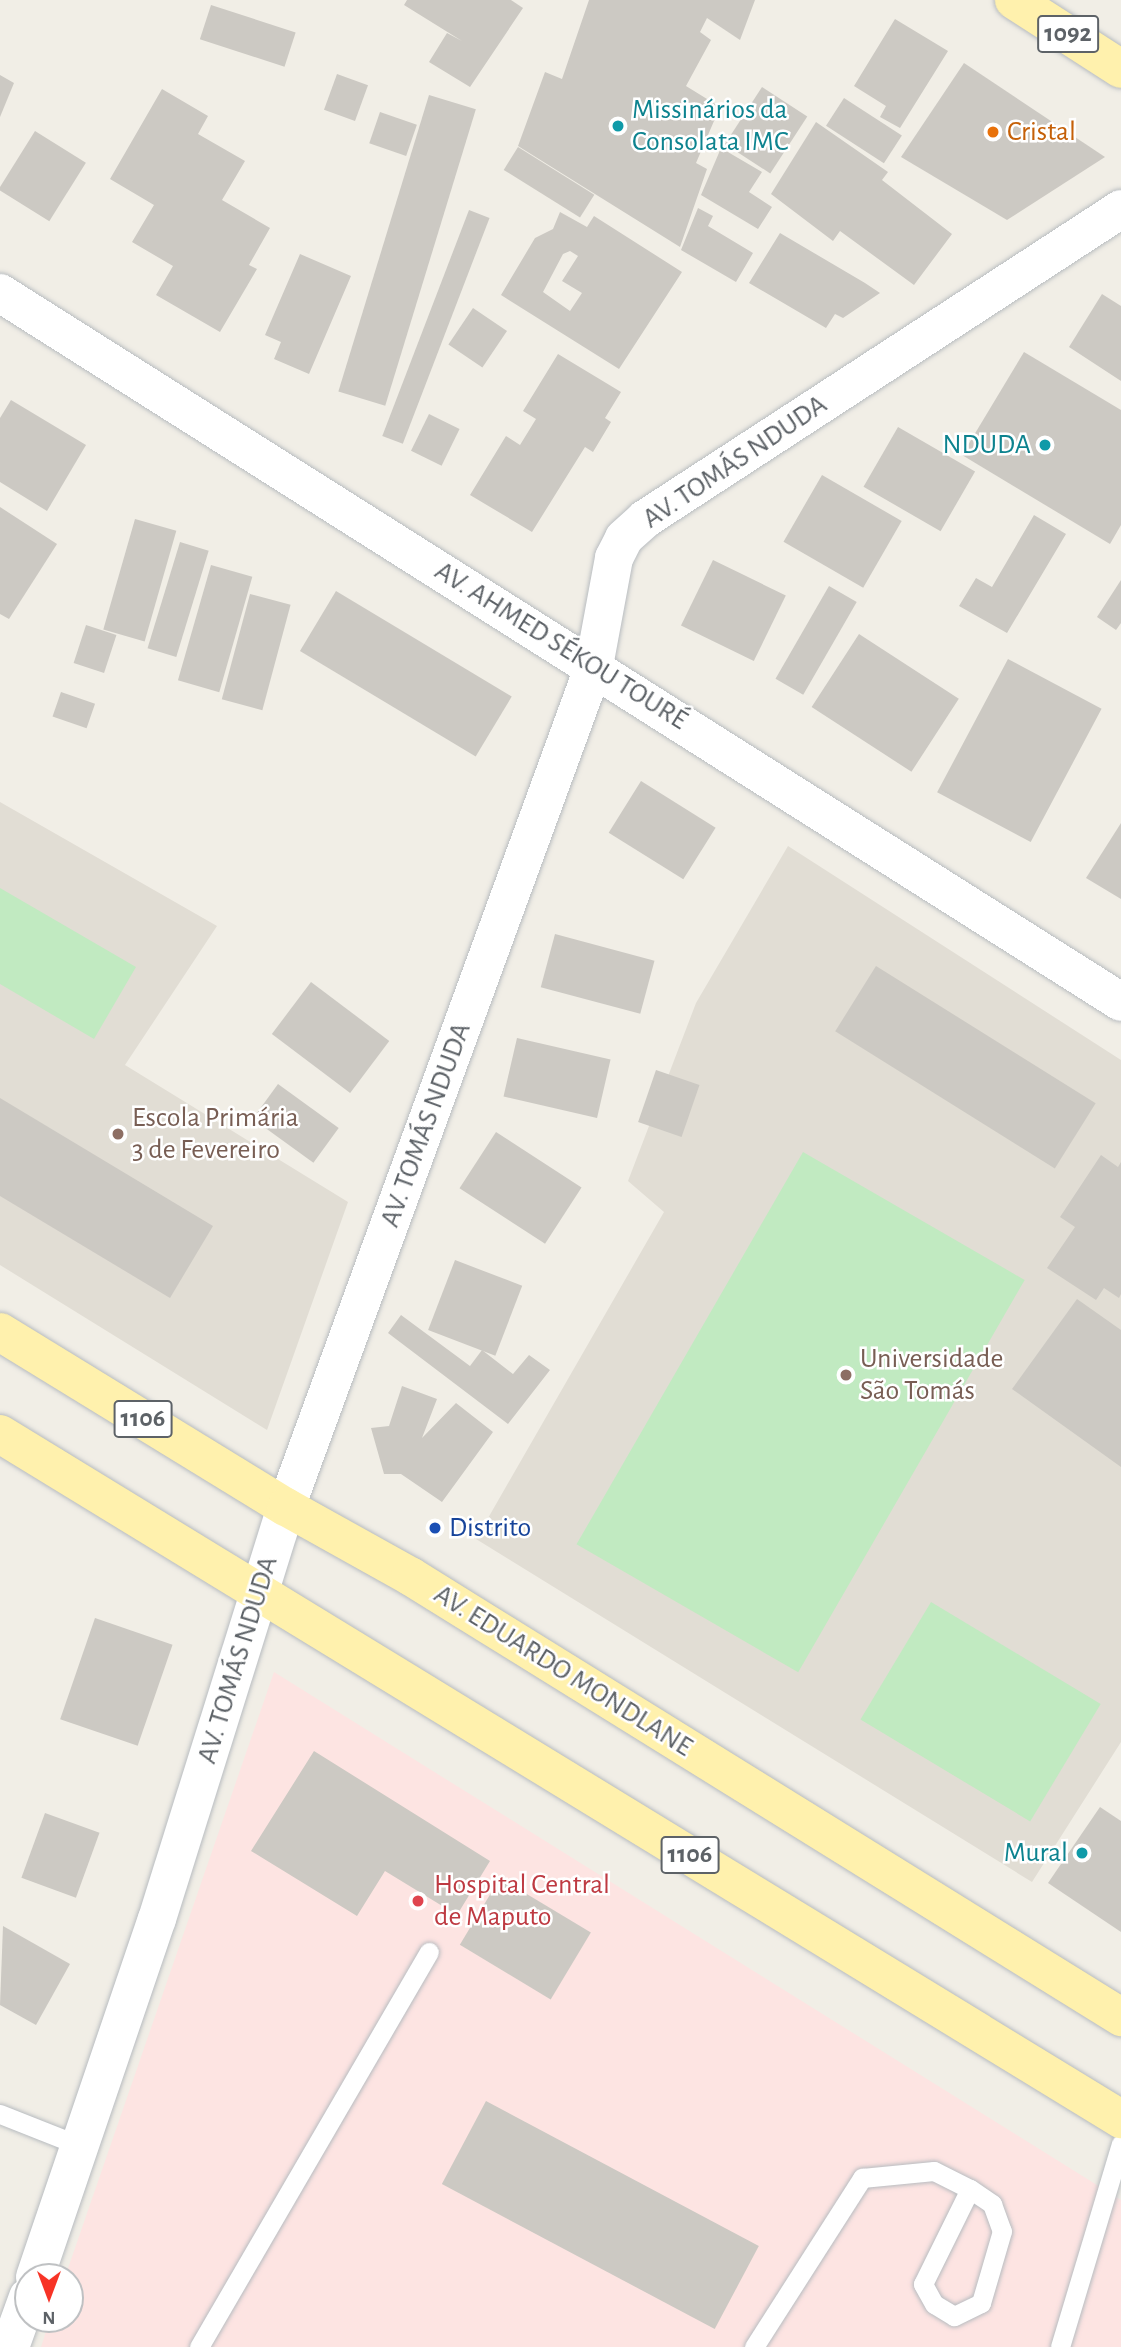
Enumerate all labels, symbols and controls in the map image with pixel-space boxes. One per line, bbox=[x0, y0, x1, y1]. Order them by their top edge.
road number: 1092 bbox=[1036, 11, 1100, 56]
place label: Missinários da Consolata IMC bbox=[632, 93, 789, 159]
place label: Cristal bbox=[1007, 115, 1076, 149]
marker: Missinários da Consolata IMC bbox=[610, 118, 626, 134]
marker: Cristal bbox=[985, 124, 1001, 140]
street label: AV. TOMÁS NDUDA bbox=[636, 388, 834, 536]
place label: NDUDA bbox=[942, 428, 1031, 462]
marker: NDUDA bbox=[1037, 437, 1053, 453]
street label: AV. AHMED SÉKOU TOURÉ bbox=[428, 554, 694, 738]
street label: AV. TOMÁS NDUDA bbox=[373, 1018, 479, 1232]
place label: Escola Primária 3 de Fevereiro bbox=[132, 1101, 299, 1167]
marker: Escola Primária 3 de Fevereiro bbox=[110, 1126, 126, 1142]
place label: Universidade São Tomás bbox=[860, 1342, 1004, 1408]
marker: Universidade São Tomás bbox=[838, 1367, 854, 1383]
road number: 1106 bbox=[113, 1396, 173, 1442]
place label: Distrito bbox=[449, 1511, 531, 1545]
marker: Distrito bbox=[427, 1520, 443, 1536]
street label: AV. TOMÁS NDUDA bbox=[191, 1552, 285, 1768]
street label: AV. EDUARDO MONDLANE bbox=[428, 1578, 698, 1764]
road number: 1106 bbox=[660, 1832, 720, 1878]
place label: Mural bbox=[1004, 1836, 1068, 1870]
marker: Mural bbox=[1074, 1845, 1090, 1861]
place label: Hospital Central de Maputo bbox=[434, 1868, 610, 1934]
marker: Hospital Central de Maputo bbox=[408, 1891, 428, 1911]
north arrow bbox=[14, 2263, 84, 2333]
text: N bbox=[42, 2308, 56, 2327]

